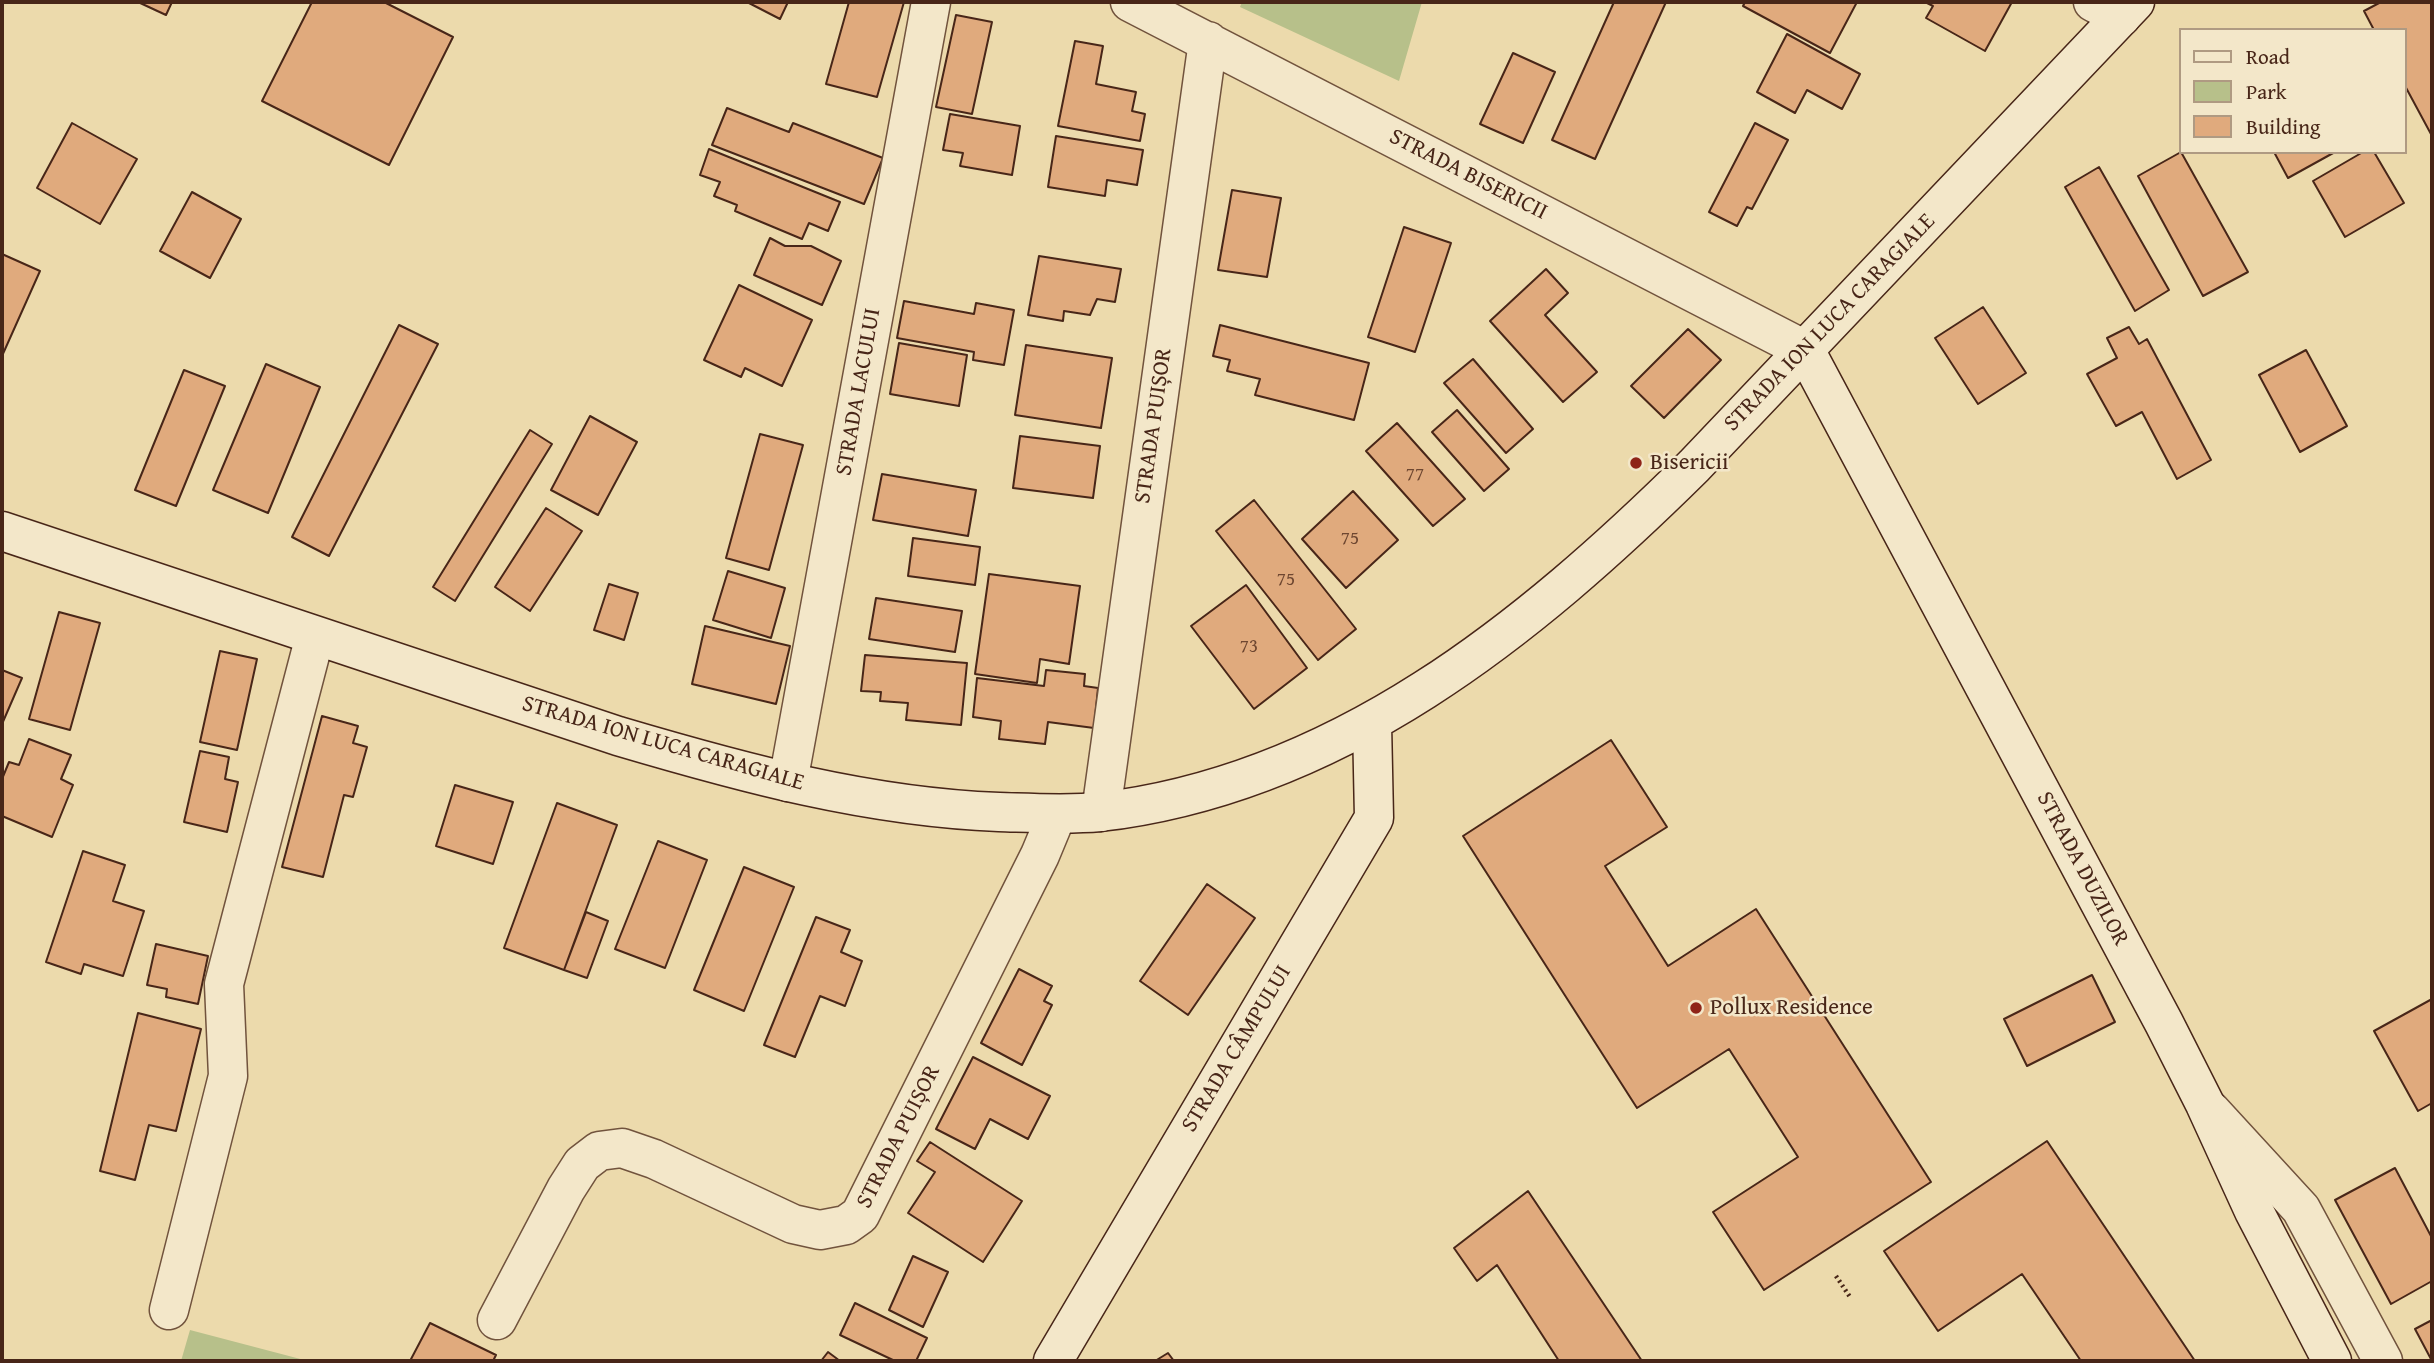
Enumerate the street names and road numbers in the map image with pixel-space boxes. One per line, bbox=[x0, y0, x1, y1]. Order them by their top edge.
street label: STRADA BISERICII bbox=[1384, 123, 1552, 227]
street label: STRADA ION LUCA CARAGIALE bbox=[1719, 208, 1941, 438]
street label: STRADA LACULUI bbox=[831, 306, 887, 478]
street label: STRADA PUIȘOR bbox=[1129, 347, 1179, 505]
street label: STRADA ION LUCA CARAGIALE bbox=[519, 690, 807, 798]
street label: STRADA DUZILOR bbox=[2030, 787, 2134, 951]
street label: STRADA CÂMPULUI bbox=[1176, 961, 1298, 1137]
street label: STRADA PUIȘOR bbox=[851, 1061, 947, 1213]

